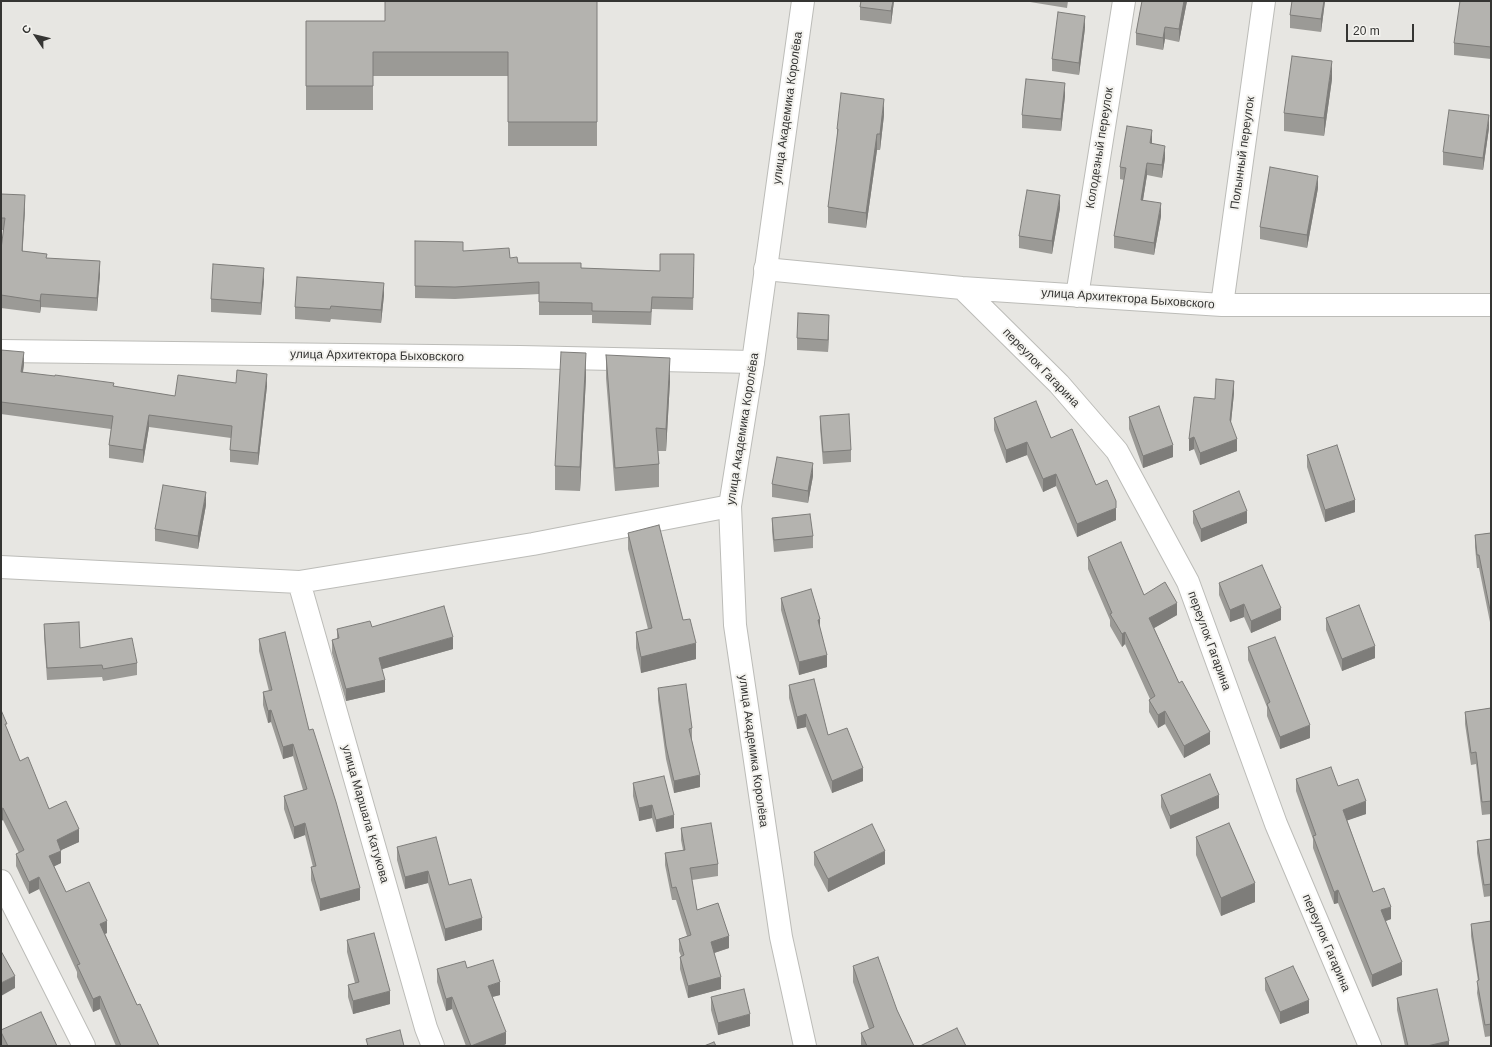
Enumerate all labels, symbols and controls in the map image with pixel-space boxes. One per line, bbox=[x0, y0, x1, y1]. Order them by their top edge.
north arrow bbox=[16, 16, 56, 56]
scale bar bbox=[1348, 16, 1416, 42]
text: С bbox=[19, 22, 33, 36]
text: 20 m bbox=[1353, 24, 1380, 38]
street label: улица Академика Королёва bbox=[770, 31, 806, 185]
street label: Колодезный переулок bbox=[1083, 86, 1117, 210]
street label: Полынный переулок bbox=[1228, 96, 1258, 210]
street label: улица Архитектора Быховского bbox=[1041, 286, 1215, 312]
street label: переулок Гагарина bbox=[1000, 325, 1082, 411]
street label: улица Архитектора Быховского bbox=[290, 347, 464, 365]
street label: улица Академика Королёва bbox=[724, 352, 762, 506]
street label: переулок Гагарина bbox=[1184, 589, 1234, 693]
street label: улица Академика Королёва bbox=[735, 674, 771, 828]
street label: улица Маршала Катукова bbox=[338, 743, 392, 885]
street label: переулок Гагарина bbox=[1299, 892, 1353, 994]

